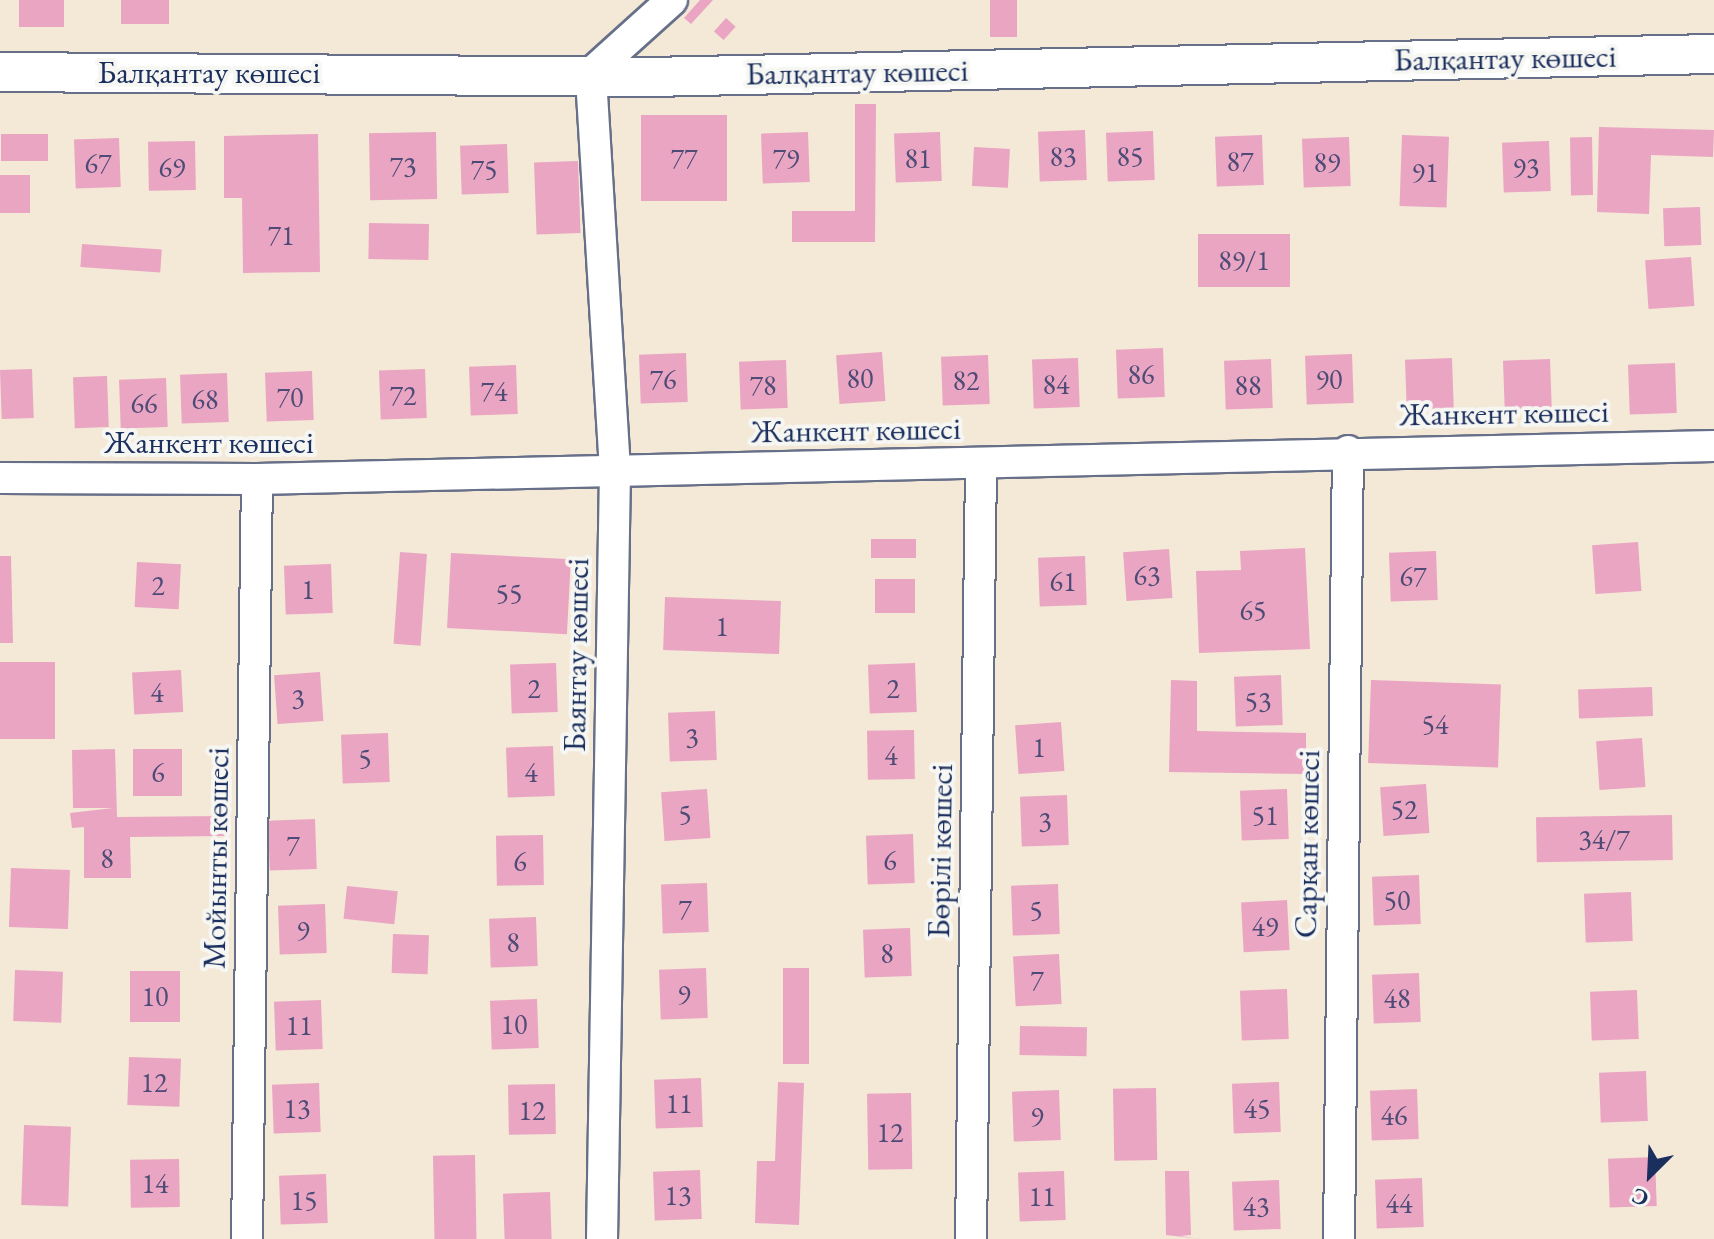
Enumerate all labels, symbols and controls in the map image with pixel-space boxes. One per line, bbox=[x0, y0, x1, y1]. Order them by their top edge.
street label: Балқантау көшесі bbox=[1393, 37, 1617, 79]
street label: Балқантау көшесі bbox=[745, 51, 969, 93]
street label: Балқантау көшесі bbox=[98, 53, 320, 91]
house number: 83 bbox=[1050, 139, 1076, 173]
house number: 85 bbox=[1117, 139, 1143, 173]
house number: 77 bbox=[671, 141, 697, 175]
house number: 79 bbox=[773, 141, 799, 175]
house number: 81 bbox=[905, 141, 931, 175]
house number: 87 bbox=[1227, 144, 1253, 178]
house number: 89 bbox=[1314, 145, 1340, 179]
house number: 67 bbox=[85, 146, 111, 180]
house number: 73 bbox=[390, 149, 416, 183]
house number: 69 bbox=[159, 150, 185, 184]
house number: 93 bbox=[1513, 150, 1539, 184]
house number: 75 bbox=[471, 152, 497, 186]
house number: 91 bbox=[1412, 155, 1438, 189]
house number: 71 bbox=[268, 218, 294, 252]
house number: 89/1 bbox=[1218, 243, 1270, 277]
house number: 86 bbox=[1128, 357, 1154, 391]
house number: 80 bbox=[847, 361, 873, 395]
house number: 76 bbox=[650, 362, 676, 396]
house number: 90 bbox=[1316, 362, 1342, 396]
house number: 82 bbox=[953, 363, 979, 397]
house number: 84 bbox=[1043, 367, 1069, 401]
house number: 78 bbox=[750, 368, 776, 402]
house number: 88 bbox=[1235, 368, 1261, 402]
house number: 74 bbox=[481, 374, 507, 408]
house number: 72 bbox=[390, 378, 416, 412]
house number: 70 bbox=[277, 380, 303, 414]
house number: 68 bbox=[192, 382, 218, 416]
house number: 66 bbox=[131, 386, 157, 420]
street label: Жанкент көшесі bbox=[1399, 392, 1609, 434]
street label: Жанкент көшесі bbox=[751, 409, 961, 451]
street label: Жанкент көшесі bbox=[104, 423, 314, 461]
street label: Баянтау көшесі bbox=[555, 558, 597, 752]
house number: 63 bbox=[1134, 558, 1160, 592]
house number: 67 bbox=[1400, 559, 1426, 593]
house number: 61 bbox=[1050, 564, 1076, 598]
house number: 2 bbox=[151, 568, 165, 602]
house number: 1 bbox=[301, 572, 315, 606]
house number: 55 bbox=[496, 576, 522, 610]
house number: 65 bbox=[1240, 593, 1266, 627]
house number: 1 bbox=[715, 609, 729, 643]
house number: 2 bbox=[527, 671, 541, 705]
house number: 2 bbox=[886, 671, 900, 705]
house number: 4 bbox=[150, 675, 164, 709]
house number: 3 bbox=[291, 681, 305, 715]
house number: 53 bbox=[1245, 684, 1271, 718]
house number: 54 bbox=[1422, 707, 1448, 741]
house number: 3 bbox=[685, 720, 699, 754]
house number: 1 bbox=[1032, 730, 1046, 764]
house number: 4 bbox=[884, 738, 898, 772]
house number: 5 bbox=[358, 741, 372, 775]
street label: Мойынты көшесі bbox=[195, 747, 237, 969]
street label: Сарқан көшесі bbox=[1286, 749, 1328, 939]
house number: 6 bbox=[151, 755, 165, 789]
house number: 4 bbox=[524, 755, 538, 789]
street label: Бөрілі көшесі bbox=[919, 763, 961, 939]
house number: 52 bbox=[1391, 792, 1417, 826]
house number: 5 bbox=[678, 797, 692, 831]
house number: 51 bbox=[1252, 798, 1278, 832]
house number: 3 bbox=[1038, 804, 1052, 838]
house number: 34/7 bbox=[1578, 822, 1630, 856]
house number: 7 bbox=[286, 828, 300, 862]
house number: 8 bbox=[100, 841, 114, 875]
house number: 6 bbox=[883, 843, 897, 877]
house number: 6 bbox=[513, 844, 527, 878]
house number: 50 bbox=[1384, 883, 1410, 917]
house number: 7 bbox=[678, 892, 692, 926]
house number: 5 bbox=[1029, 893, 1043, 927]
house number: 49 bbox=[1252, 909, 1278, 943]
house number: 9 bbox=[296, 913, 310, 947]
house number: 8 bbox=[506, 925, 520, 959]
house number: 8 bbox=[880, 936, 894, 970]
house number: 7 bbox=[1030, 963, 1044, 997]
house number: 9 bbox=[677, 977, 691, 1011]
house number: 10 bbox=[142, 979, 168, 1013]
house number: 48 bbox=[1384, 981, 1410, 1015]
house number: 10 bbox=[501, 1007, 527, 1041]
house number: 11 bbox=[286, 1008, 312, 1042]
house number: 12 bbox=[141, 1065, 167, 1099]
house number: 11 bbox=[666, 1086, 692, 1120]
house number: 13 bbox=[284, 1091, 310, 1125]
house number: 45 bbox=[1244, 1091, 1270, 1125]
house number: 12 bbox=[519, 1093, 545, 1127]
house number: 46 bbox=[1381, 1098, 1407, 1132]
house number: 9 bbox=[1030, 1099, 1044, 1133]
house number: 12 bbox=[877, 1115, 903, 1149]
north arrow bbox=[1610, 1135, 1690, 1215]
house number: 14 bbox=[142, 1166, 168, 1200]
house number: 13 bbox=[665, 1178, 691, 1212]
house number: 11 bbox=[1029, 1179, 1055, 1213]
text: С bbox=[1627, 1181, 1653, 1214]
house number: 15 bbox=[291, 1183, 317, 1217]
house number: 44 bbox=[1386, 1186, 1412, 1220]
house number: 43 bbox=[1243, 1189, 1269, 1223]

